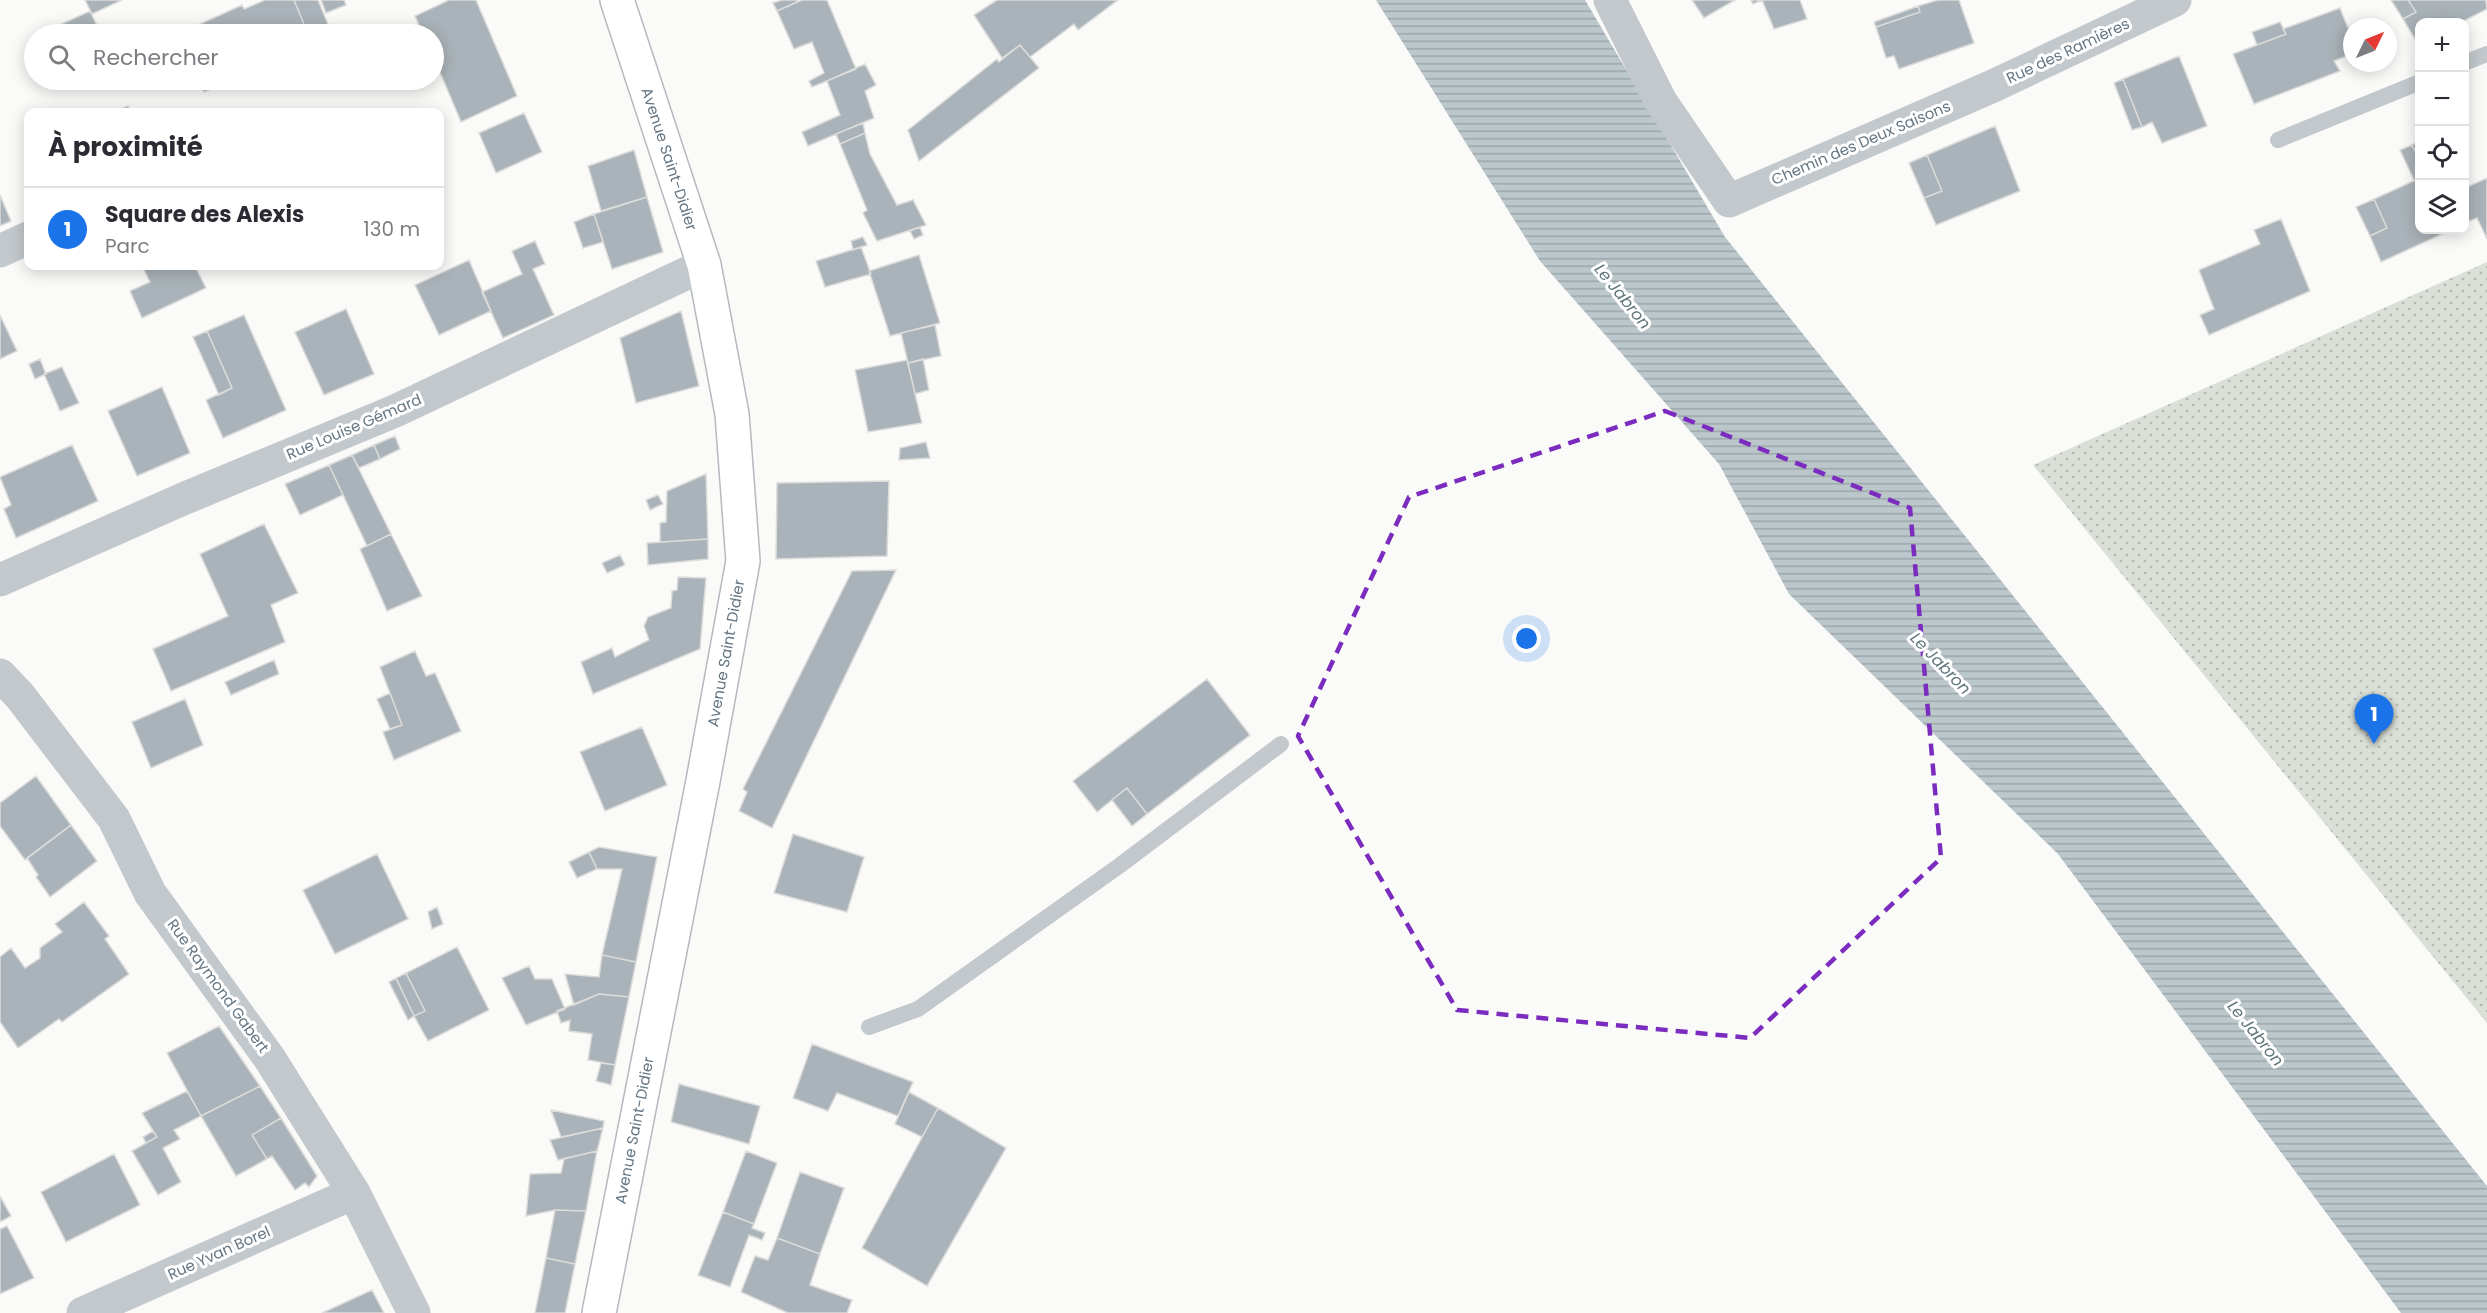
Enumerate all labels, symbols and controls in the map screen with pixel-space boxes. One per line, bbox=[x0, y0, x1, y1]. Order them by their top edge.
street label: Rue des Ramières bbox=[2003, 13, 2133, 88]
north arrow bbox=[2343, 18, 2397, 72]
map controls bbox=[2415, 18, 2469, 234]
button: + bbox=[2415, 18, 2469, 72]
search box bbox=[24, 24, 444, 90]
icon: search bbox=[45, 41, 78, 74]
text: Rechercher bbox=[93, 42, 219, 73]
button: − bbox=[2415, 72, 2469, 126]
street label: Avenue Saint-Didier bbox=[636, 85, 703, 233]
street label: Chemin des Deux Saisons bbox=[1768, 95, 1954, 190]
button: locate bbox=[2415, 126, 2469, 180]
text: À proximité bbox=[48, 129, 203, 165]
button: layers bbox=[2415, 180, 2469, 234]
text: Square des Alexis bbox=[105, 199, 304, 230]
text: 1 bbox=[64, 215, 71, 243]
text: 130 m bbox=[363, 215, 420, 243]
text: Parc bbox=[105, 232, 150, 260]
water label: Le Jabron bbox=[1589, 259, 1656, 334]
street label: Rue Louise Gémard bbox=[283, 389, 425, 464]
street label: Avenue Saint-Didier bbox=[702, 577, 750, 728]
your location bbox=[1512, 624, 1541, 653]
water label: Le Jabron bbox=[1905, 627, 1976, 699]
pin: 1 bbox=[2354, 694, 2394, 744]
street label: Rue Raymond Gabert bbox=[163, 914, 274, 1057]
water label: Le Jabron bbox=[2222, 996, 2289, 1071]
street label: Avenue Saint-Didier bbox=[610, 1055, 659, 1206]
street label: Rue Yvan Borel bbox=[164, 1221, 273, 1285]

